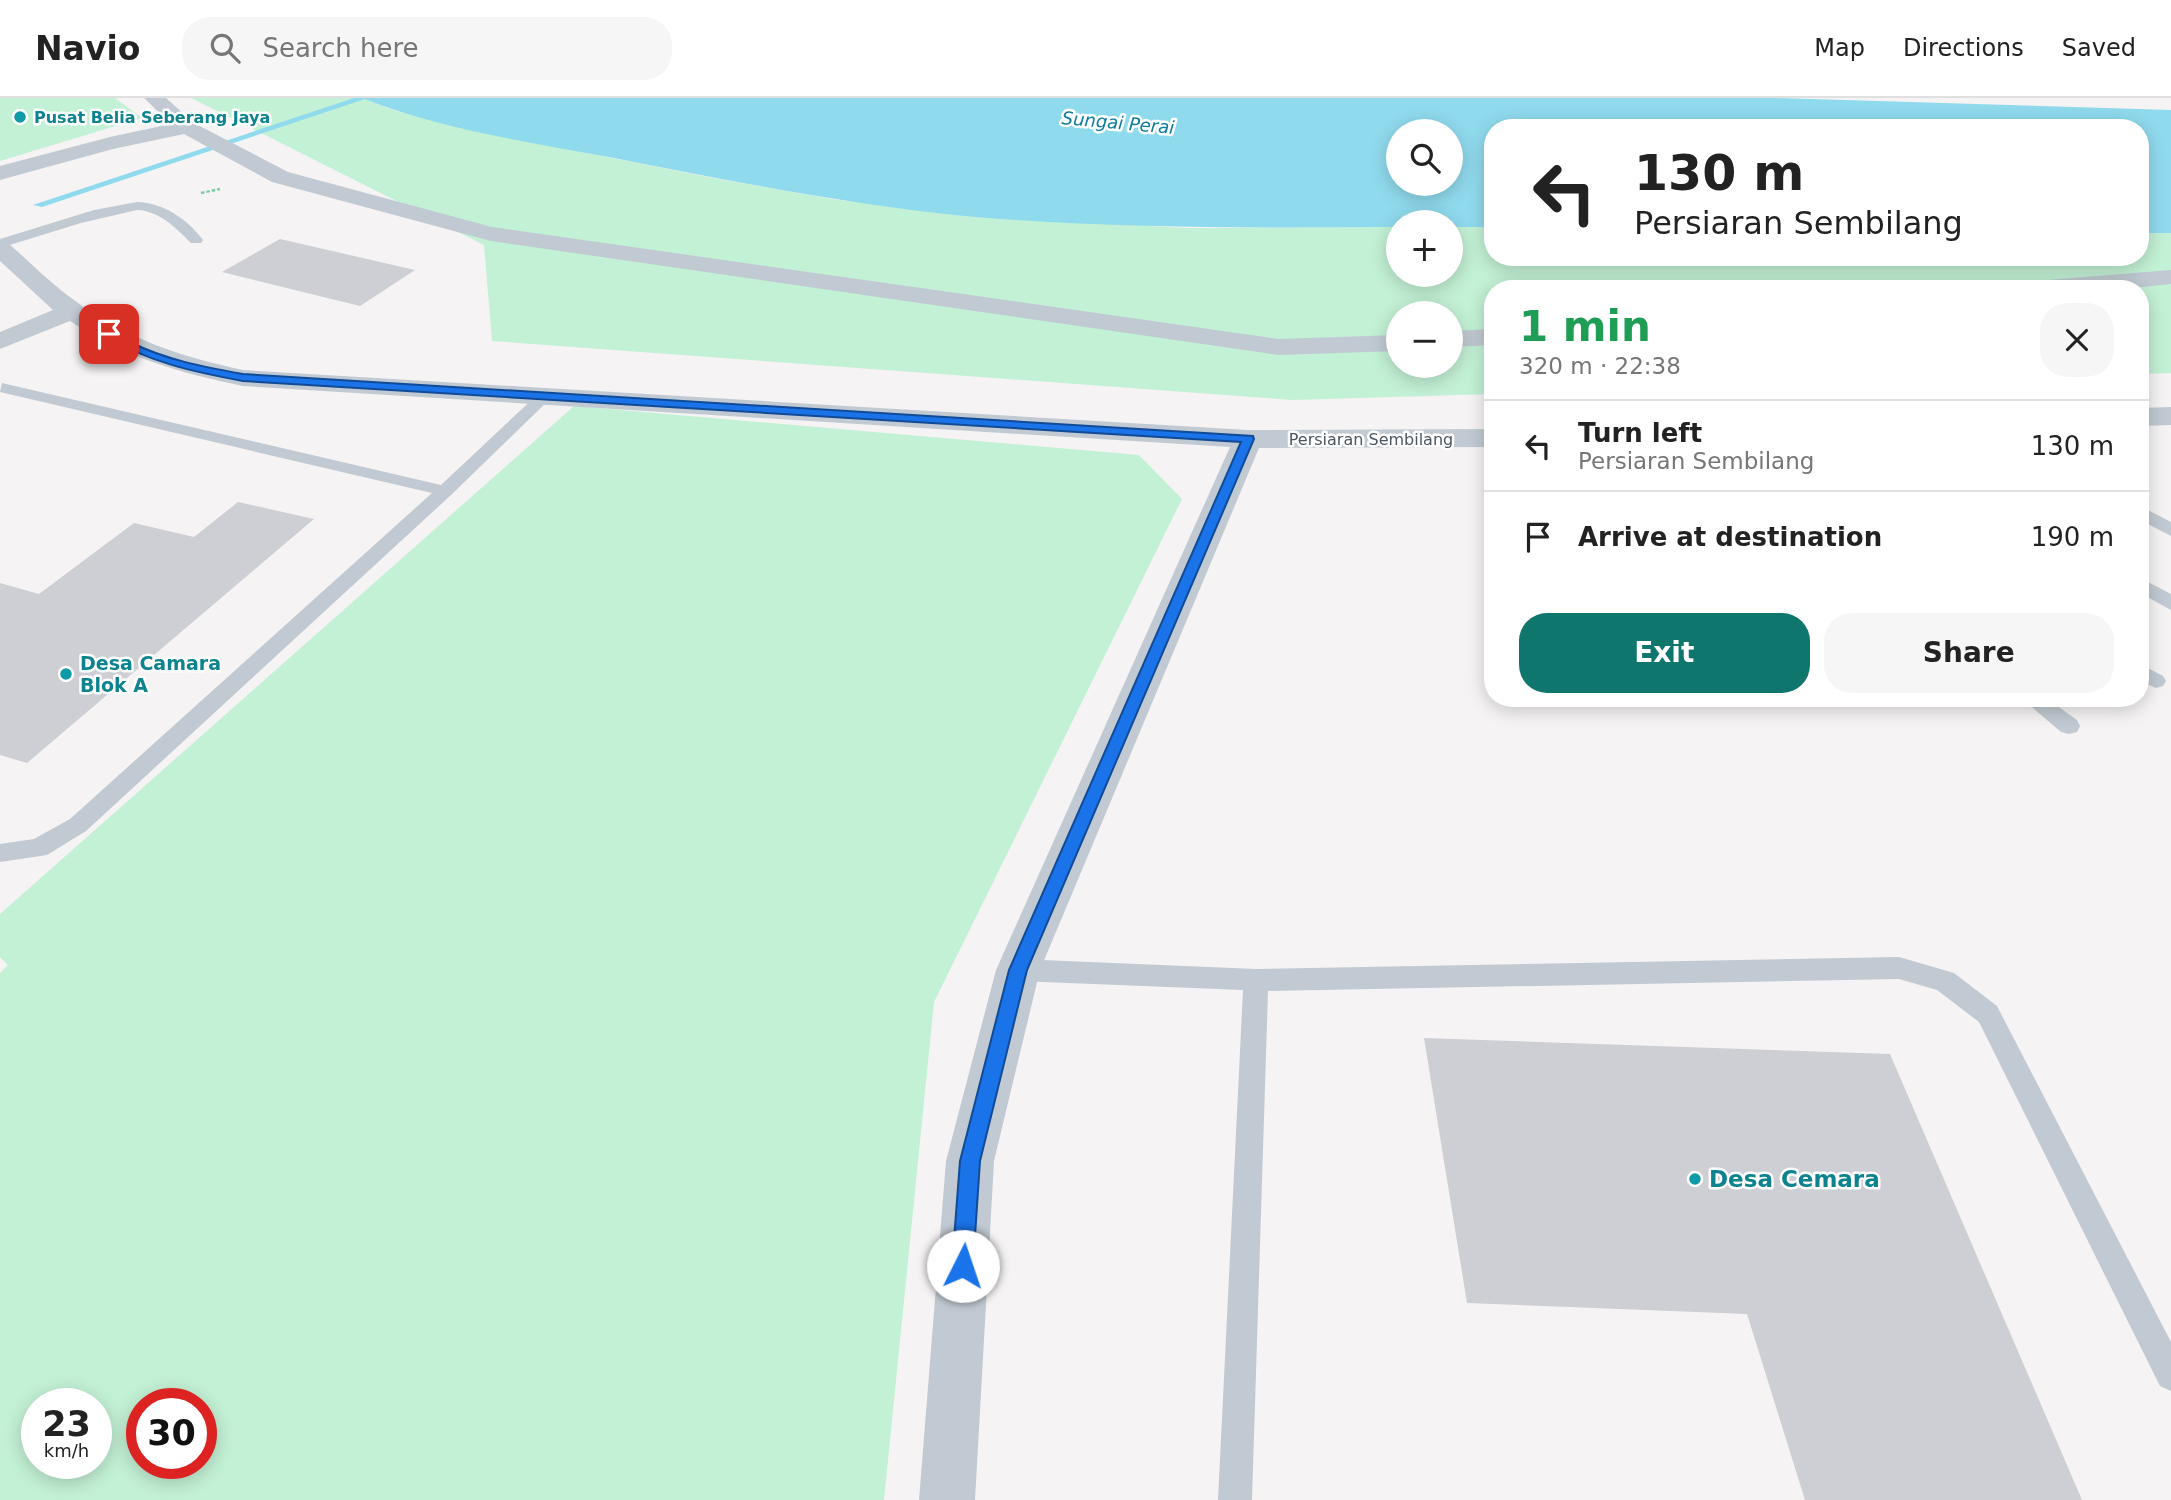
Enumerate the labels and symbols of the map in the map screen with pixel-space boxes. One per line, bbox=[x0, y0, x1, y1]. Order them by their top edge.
water label: Sungai Perai bbox=[1061, 107, 1175, 138]
place label: Pusat Belia Seberang Jaya bbox=[34, 108, 270, 127]
marker: Pusat Belia Seberang Jaya bbox=[12, 109, 28, 125]
pin bbox=[79, 304, 139, 364]
street label: Persiaran Sembilang bbox=[1289, 430, 1453, 449]
place label: Desa Camara Blok A bbox=[80, 652, 221, 696]
marker: Desa Camara Blok A bbox=[58, 666, 74, 682]
place label: Desa Cemara bbox=[1709, 1166, 1880, 1192]
marker: Desa Cemara bbox=[1687, 1171, 1703, 1187]
position arrow bbox=[926, 1229, 1000, 1303]
speed limit sign: 30 bbox=[126, 1388, 217, 1479]

